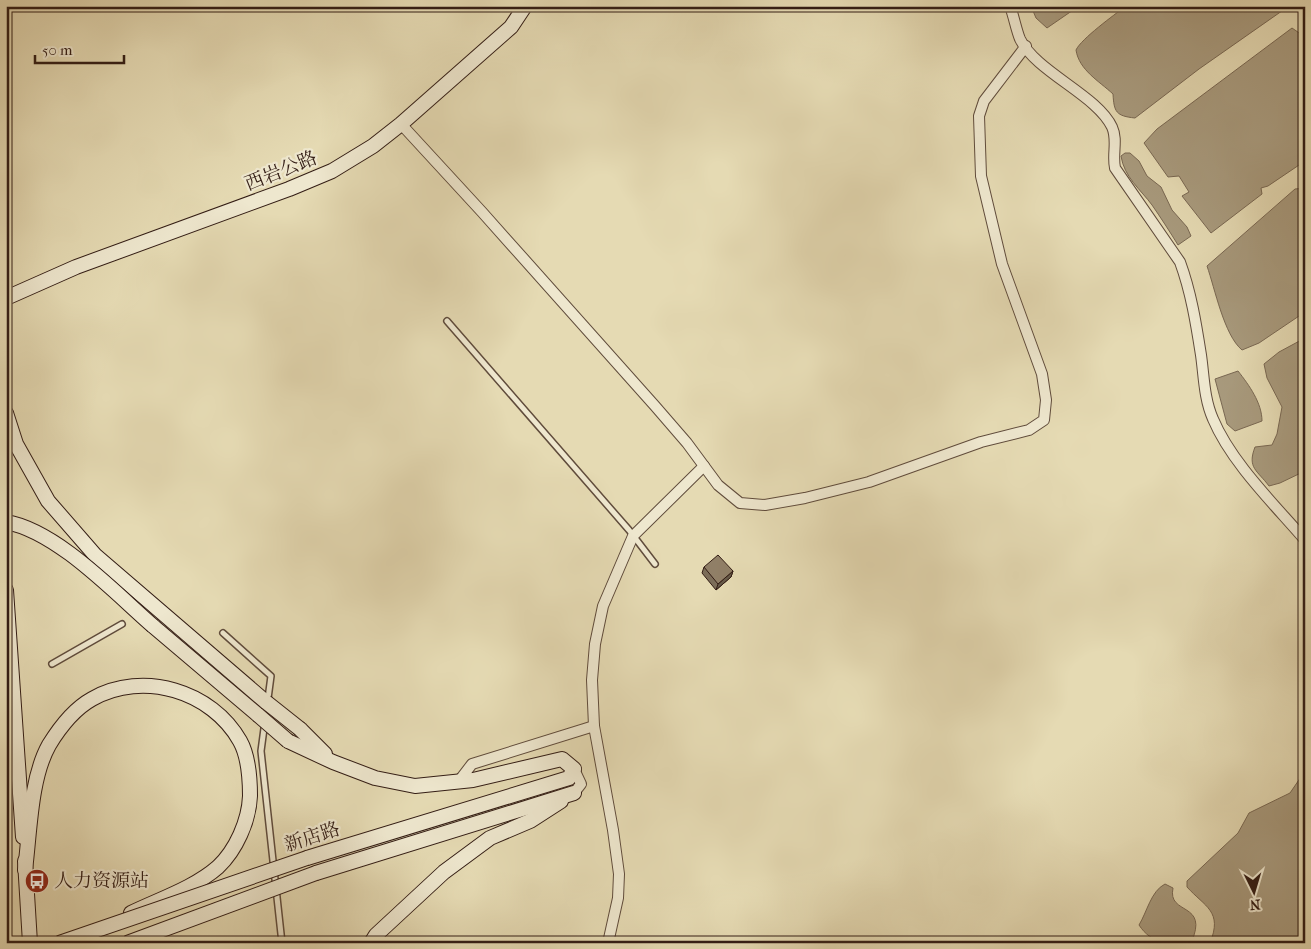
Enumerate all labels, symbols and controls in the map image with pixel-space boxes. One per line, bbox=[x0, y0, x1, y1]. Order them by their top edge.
scale bar bbox=[35, 32, 124, 64]
text: 50 m bbox=[42, 41, 73, 59]
street label: 西岩公路 bbox=[242, 147, 320, 195]
street label: 新店路 bbox=[281, 818, 343, 856]
north arrow bbox=[1228, 866, 1278, 916]
bus stop icon: 人力资源站 bbox=[24, 868, 50, 894]
place label: 人力资源站 bbox=[54, 870, 149, 892]
text: N bbox=[1249, 896, 1261, 913]

